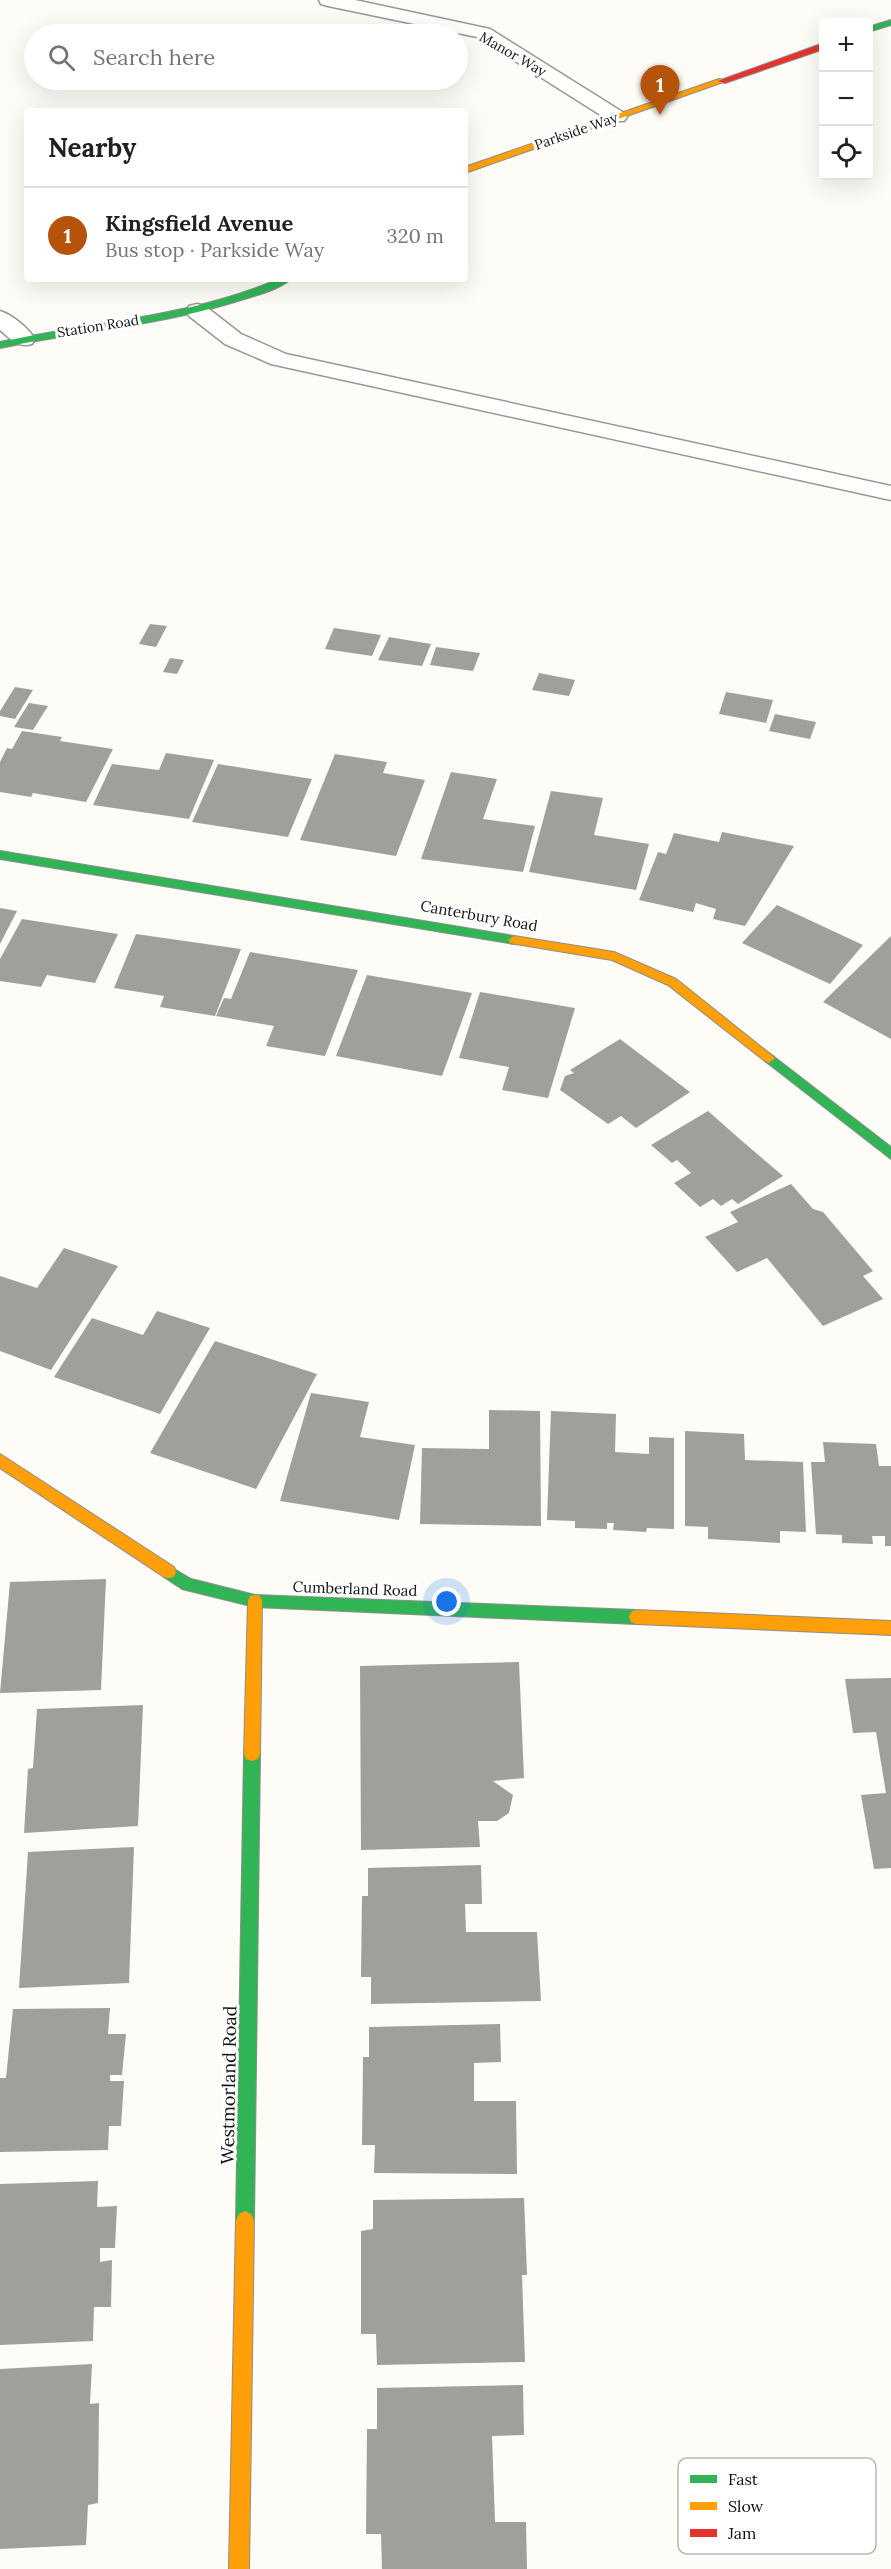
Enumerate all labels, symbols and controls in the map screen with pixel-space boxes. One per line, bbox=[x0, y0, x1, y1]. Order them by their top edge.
map controls bbox=[819, 18, 873, 180]
button: + bbox=[819, 18, 873, 72]
search box bbox=[24, 24, 468, 90]
street label: Manor Way bbox=[476, 28, 550, 81]
icon: search bbox=[45, 41, 78, 74]
text: Search here bbox=[93, 43, 215, 71]
pin: 1 bbox=[640, 66, 680, 115]
button: − bbox=[819, 72, 873, 126]
street label: Parkside Way bbox=[532, 108, 621, 154]
button: locate bbox=[819, 126, 873, 180]
text: Nearby bbox=[48, 131, 136, 164]
text: Kingsfield Avenue bbox=[105, 209, 293, 237]
text: 1 bbox=[63, 223, 72, 248]
text: 320 m bbox=[387, 223, 444, 248]
text: Bus stop · Parkside Way bbox=[105, 237, 324, 262]
street label: Station Road bbox=[56, 311, 140, 341]
street label: Canterbury Road bbox=[419, 896, 539, 935]
street label: Cumberland Road bbox=[292, 1577, 418, 1600]
your location bbox=[432, 1587, 461, 1616]
street label: Westmorland Road bbox=[216, 2005, 241, 2165]
legend bbox=[678, 2458, 876, 2554]
text: Fast bbox=[728, 2469, 759, 2489]
text: Slow bbox=[728, 2496, 764, 2516]
text: Jam bbox=[727, 2523, 756, 2543]

